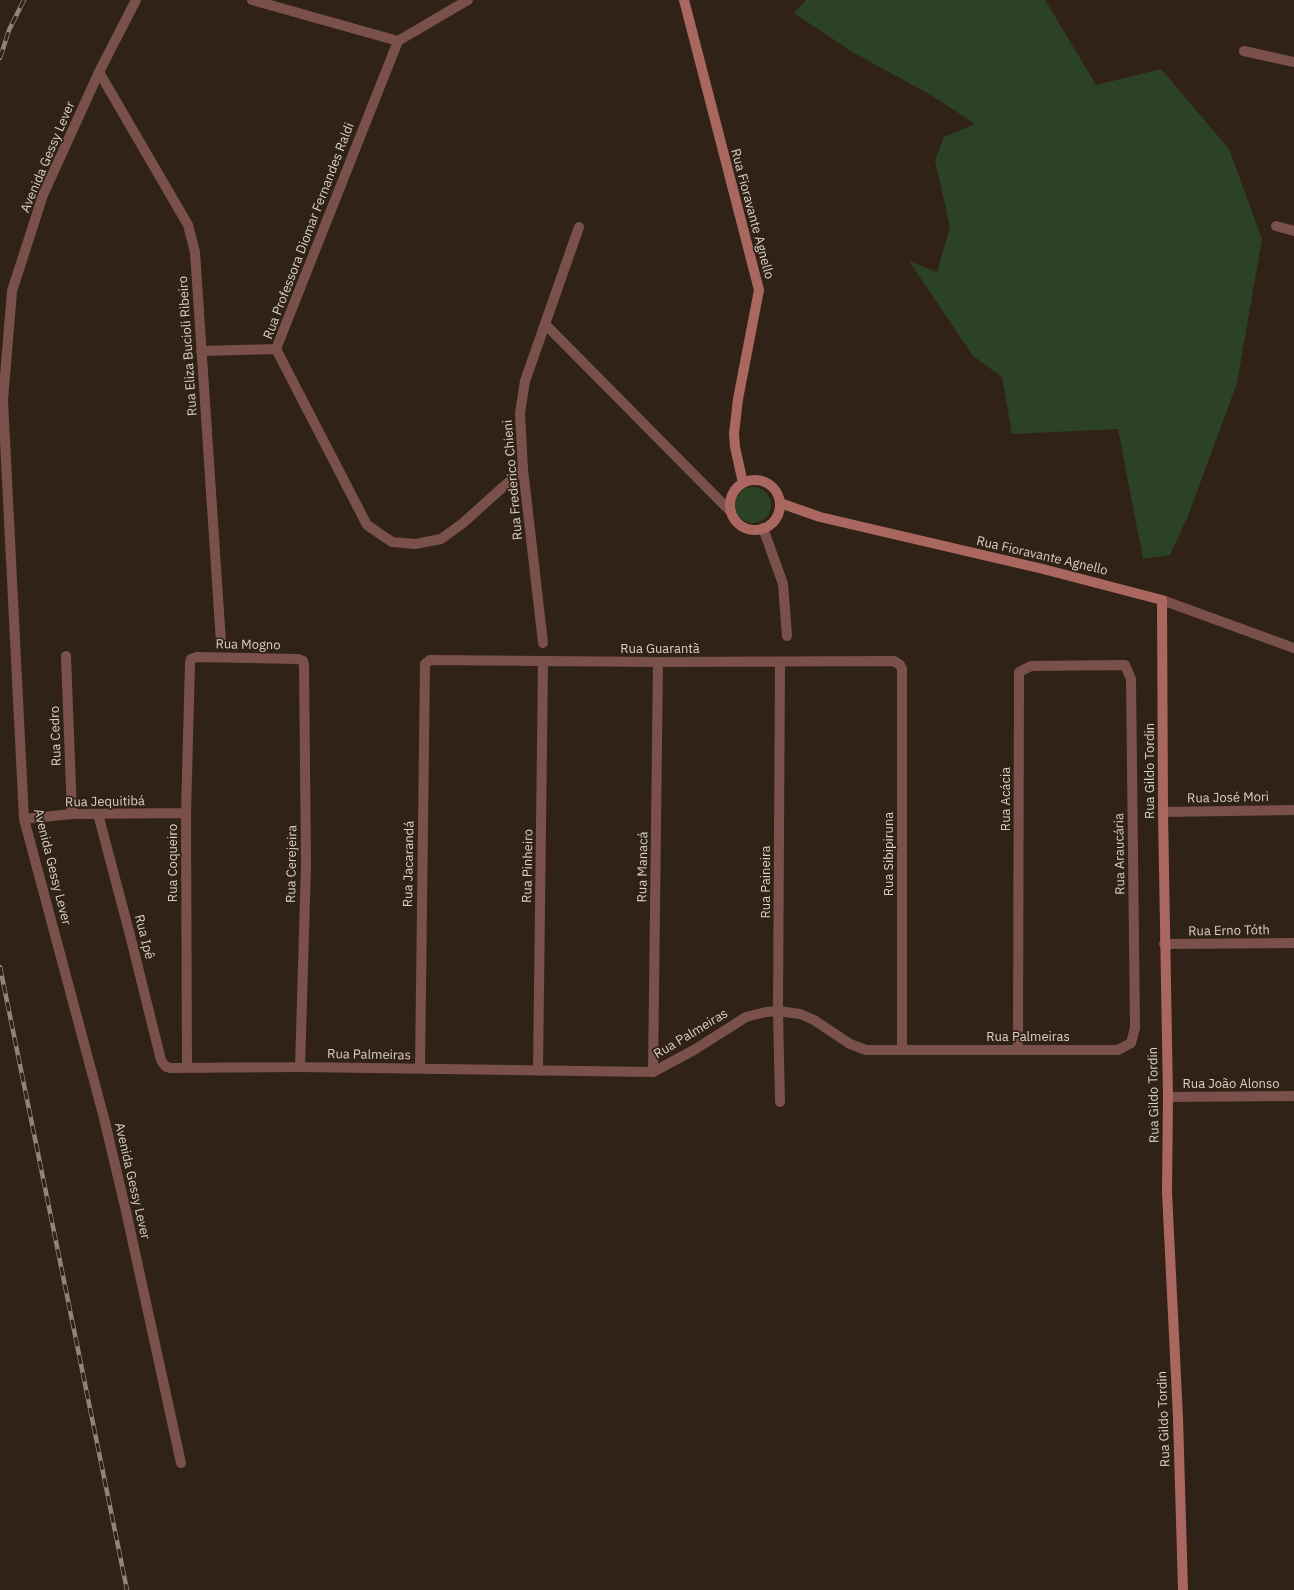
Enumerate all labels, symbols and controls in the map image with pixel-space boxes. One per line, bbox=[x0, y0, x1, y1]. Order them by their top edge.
street label: Avenida Gessy Lever bbox=[17, 99, 79, 215]
street label: Rua Professora Diomar Fernandes Raldi bbox=[260, 120, 358, 342]
street label: Rua Fioravante Agnello bbox=[727, 147, 777, 281]
street label: Rua Eliza Bucioli Ribeiro bbox=[175, 275, 201, 417]
street label: Rua Frederico Chieni bbox=[500, 419, 526, 541]
street label: Rua Fioravante Agnello bbox=[975, 533, 1109, 579]
street label: Rua Mogno bbox=[215, 637, 281, 653]
street label: Rua Guarantã bbox=[620, 641, 700, 657]
street label: Rua Cedro bbox=[47, 706, 65, 766]
street label: Rua Gildo Tordin bbox=[1142, 723, 1158, 819]
street label: Rua Acácia bbox=[998, 767, 1014, 831]
street label: Rua José Mori bbox=[1187, 789, 1269, 807]
street label: Rua Jequitibá bbox=[65, 794, 145, 810]
street label: Avenida Gessy Lever bbox=[30, 807, 74, 927]
street label: Rua Sibipiruna bbox=[881, 812, 897, 896]
street label: Rua Araucária bbox=[1111, 813, 1129, 895]
street label: Rua Jacarandá bbox=[400, 821, 418, 907]
street label: Rua Coqueiro bbox=[165, 824, 181, 902]
street label: Rua Cerejeira bbox=[284, 825, 300, 903]
street label: Rua Pinheiro bbox=[520, 829, 536, 903]
street label: Rua Manacá bbox=[635, 831, 651, 903]
street label: Rua Paineira bbox=[758, 845, 774, 919]
street label: Rua Ipê bbox=[131, 913, 157, 961]
street label: Rua Erno Tóth bbox=[1188, 922, 1270, 940]
street label: Rua Palmeiras bbox=[651, 1006, 731, 1062]
street label: Rua Palmeiras bbox=[986, 1029, 1070, 1045]
street label: Rua Palmeiras bbox=[327, 1046, 411, 1064]
street label: Rua Gildo Tordin bbox=[1145, 1047, 1163, 1143]
street label: Rua João Alonso bbox=[1182, 1076, 1280, 1092]
street label: Avenida Gessy Lever bbox=[111, 1121, 153, 1241]
street label: Rua Gildo Tordin bbox=[1155, 1371, 1173, 1467]

